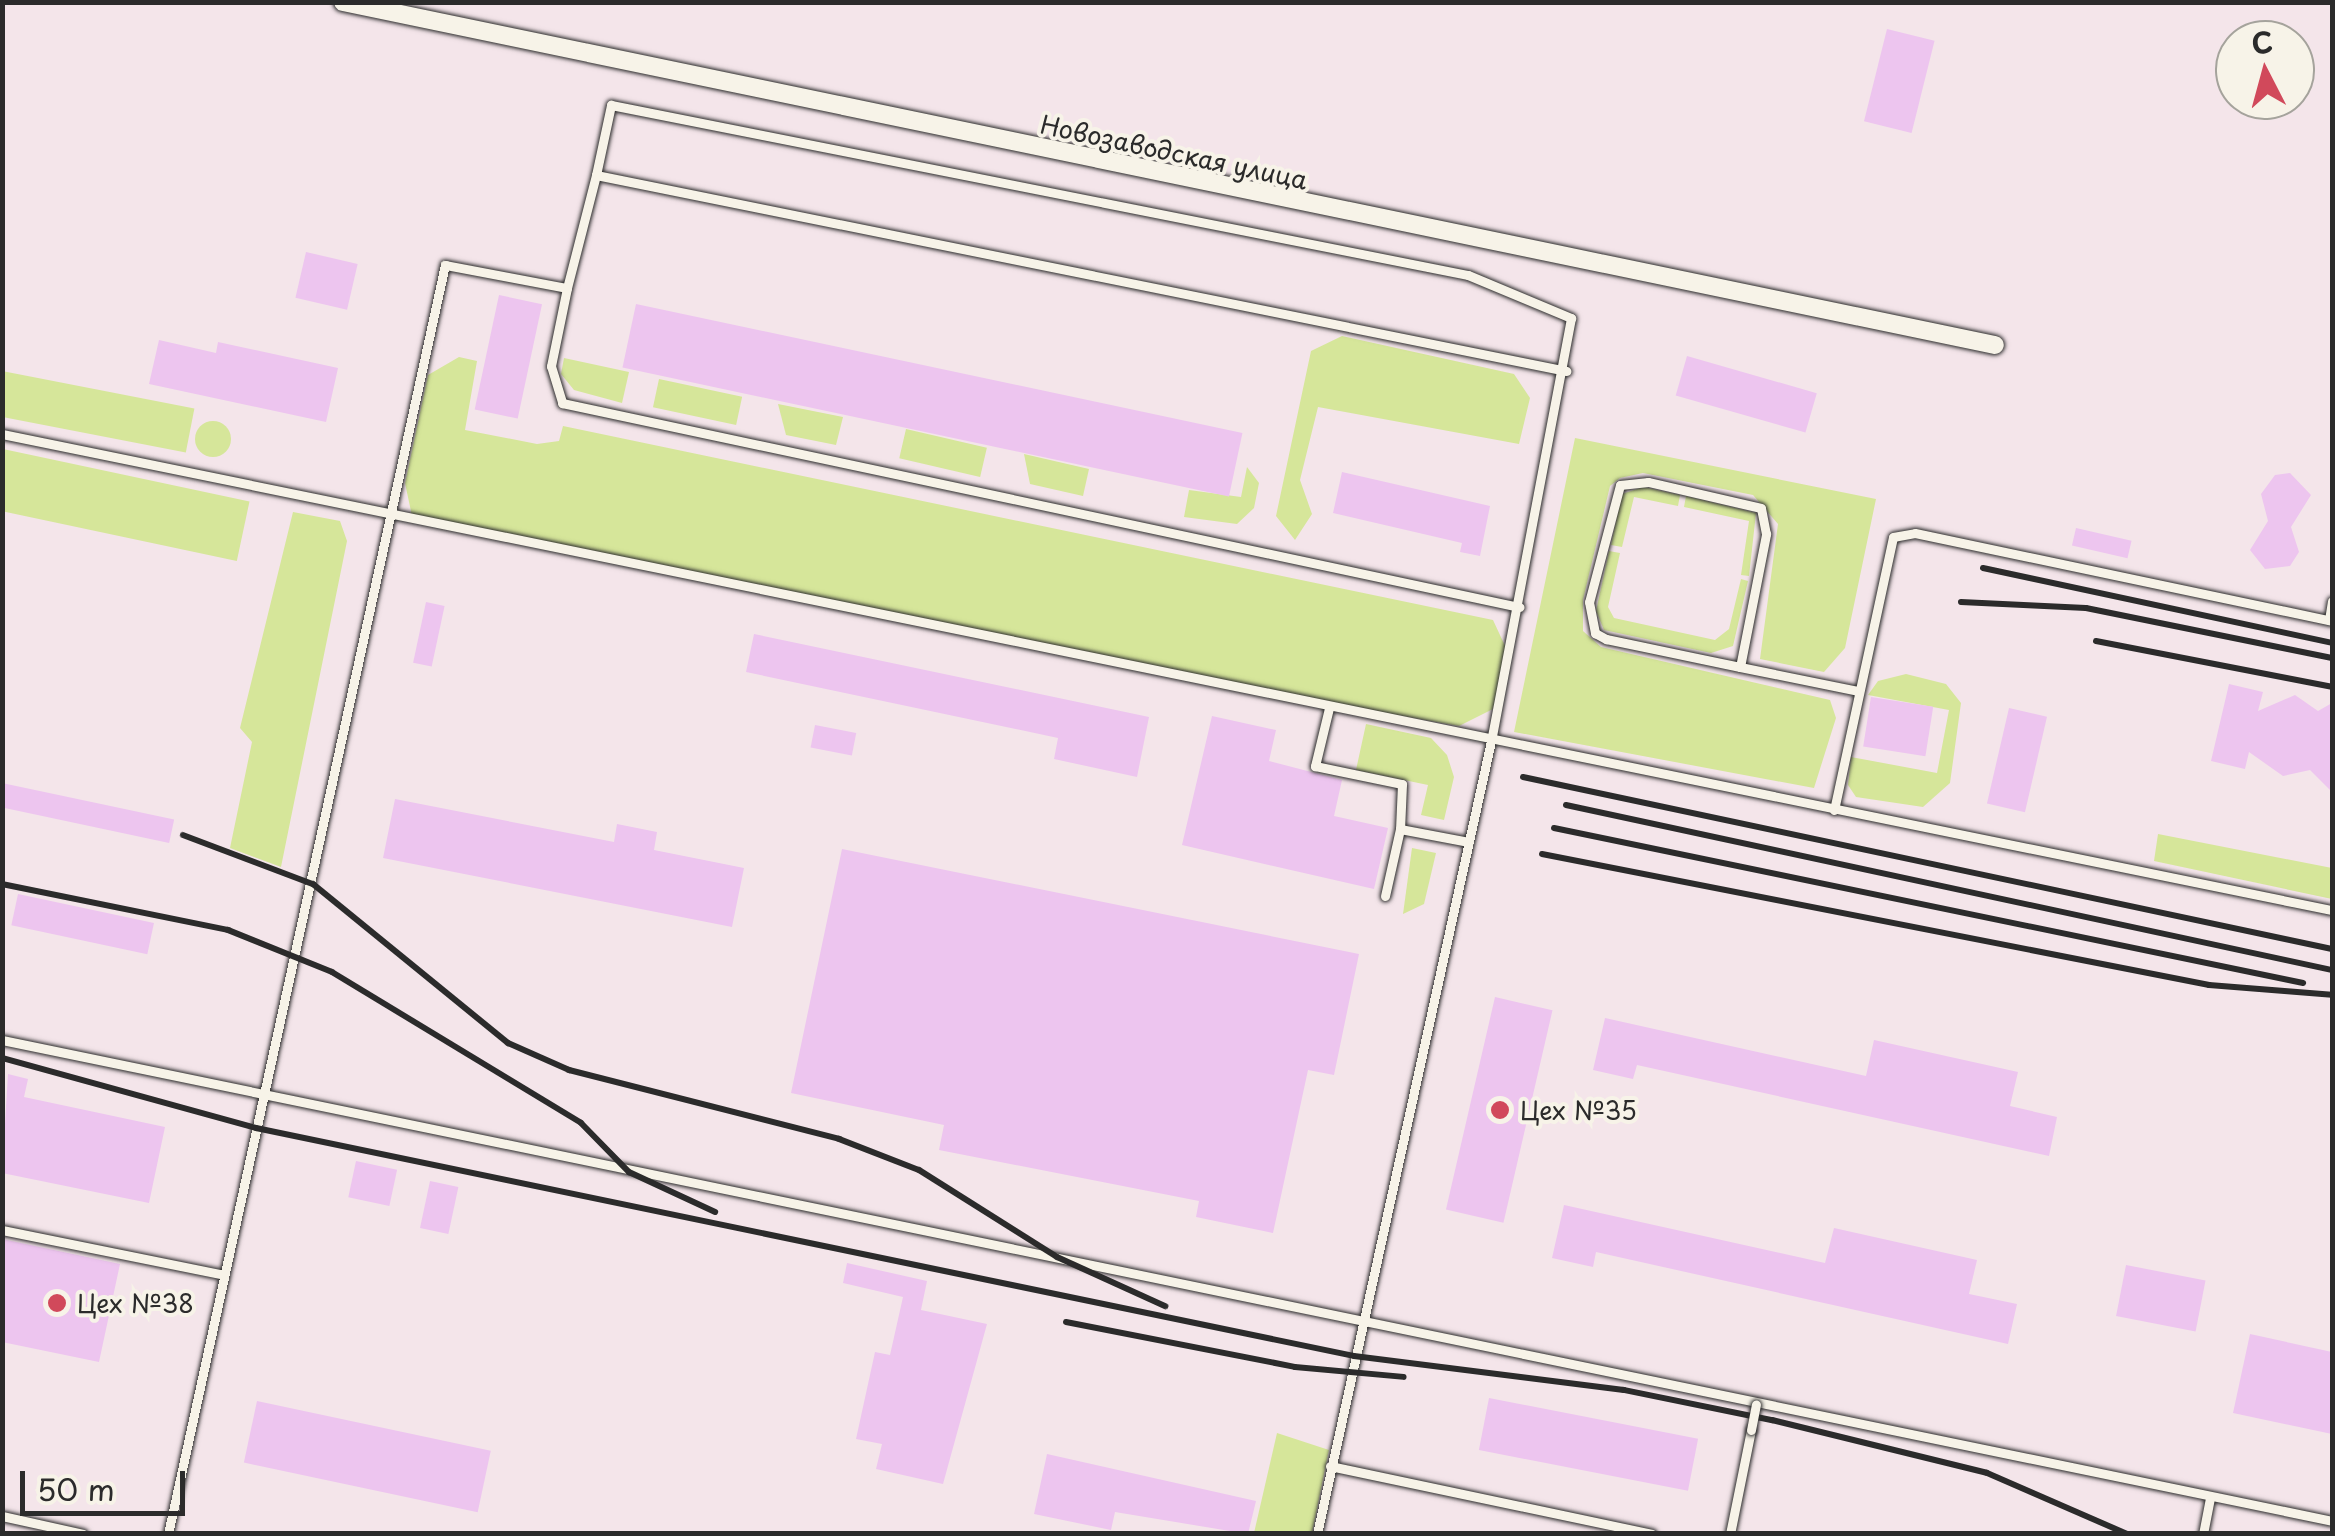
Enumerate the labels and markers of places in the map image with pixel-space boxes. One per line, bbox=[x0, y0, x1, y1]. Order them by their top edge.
place label: Цех №35 bbox=[1520, 1095, 1638, 1125]
marker: Цех №35 bbox=[1489, 1099, 1511, 1121]
place label: Цех №38 bbox=[77, 1288, 195, 1318]
marker: Цех №38 bbox=[46, 1292, 68, 1314]

